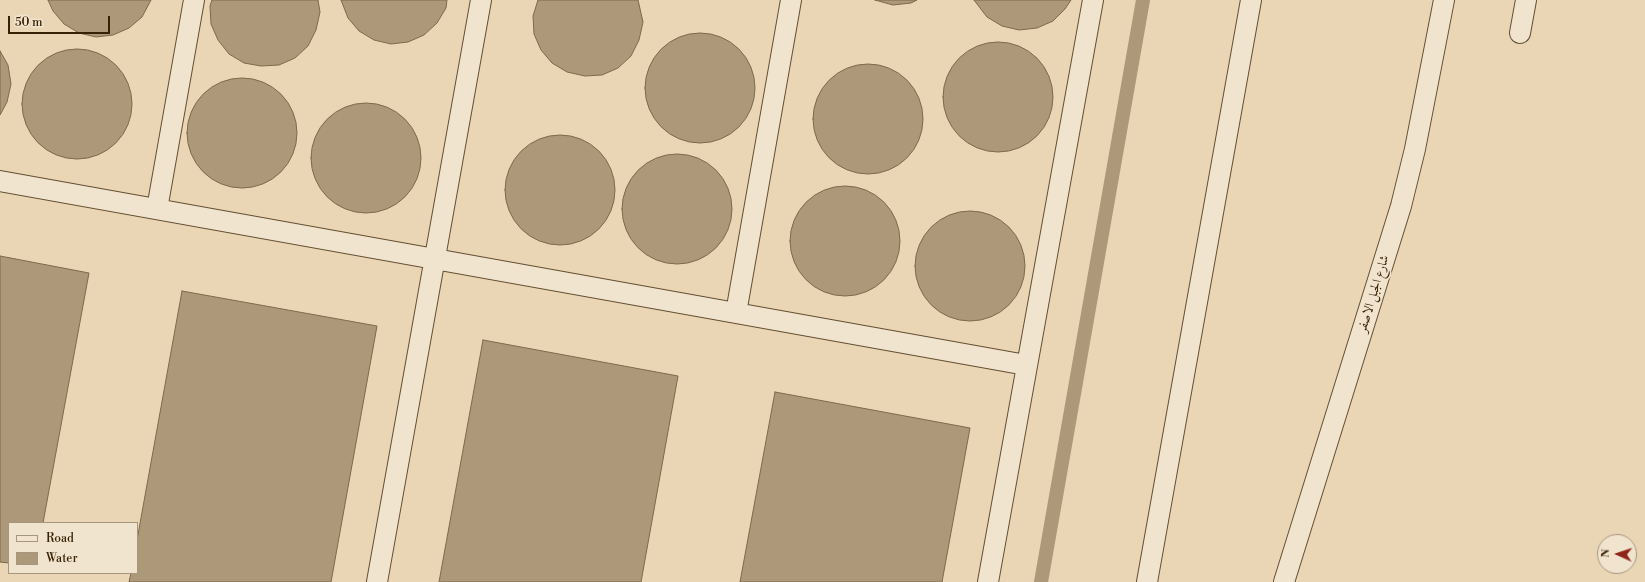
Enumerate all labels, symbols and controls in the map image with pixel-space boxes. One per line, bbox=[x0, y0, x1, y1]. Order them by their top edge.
scale bar bbox=[10, 8, 112, 34]
text: 50 m bbox=[15, 15, 43, 30]
street label: شارع الجبل الاصفر bbox=[1355, 253, 1393, 335]
legend bbox=[8, 522, 138, 574]
text: Road bbox=[46, 531, 74, 546]
north arrow bbox=[1597, 534, 1637, 574]
text: N bbox=[1599, 549, 1613, 558]
text: Water bbox=[46, 551, 78, 566]

